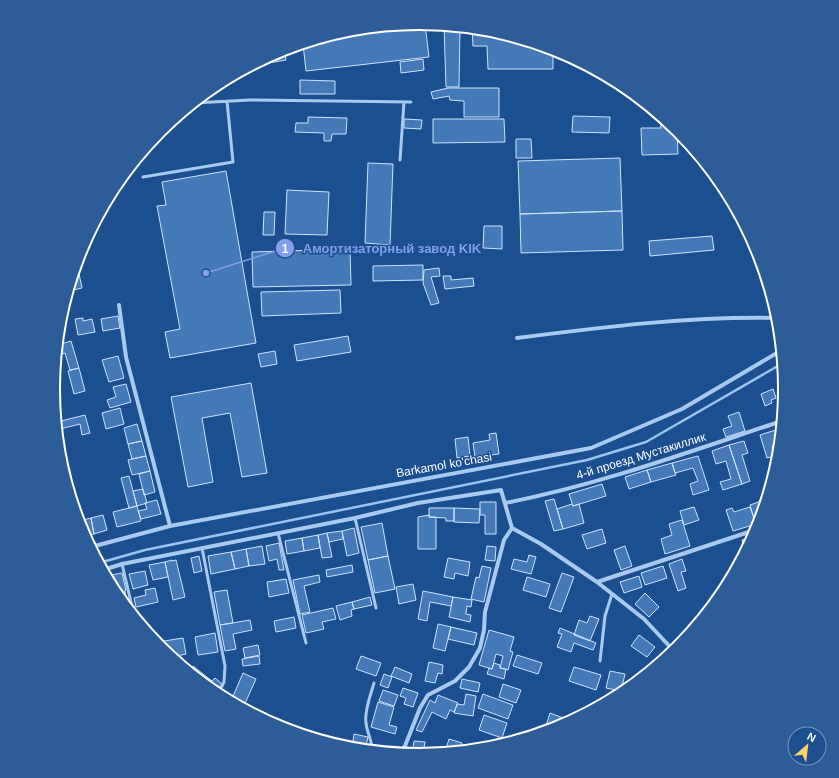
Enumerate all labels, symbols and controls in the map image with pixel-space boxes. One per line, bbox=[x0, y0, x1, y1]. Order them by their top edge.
callout: Амортизаторный завод KIK bbox=[275, 236, 489, 261]
text: Амортизаторный завод KIK bbox=[303, 241, 482, 256]
text: 1 bbox=[282, 242, 289, 256]
street label: 4-й проезд Мустакиллик bbox=[575, 429, 708, 482]
street label: Barkamol ko'chasi bbox=[395, 450, 493, 480]
north arrow bbox=[787, 726, 827, 766]
text: N bbox=[805, 730, 818, 744]

